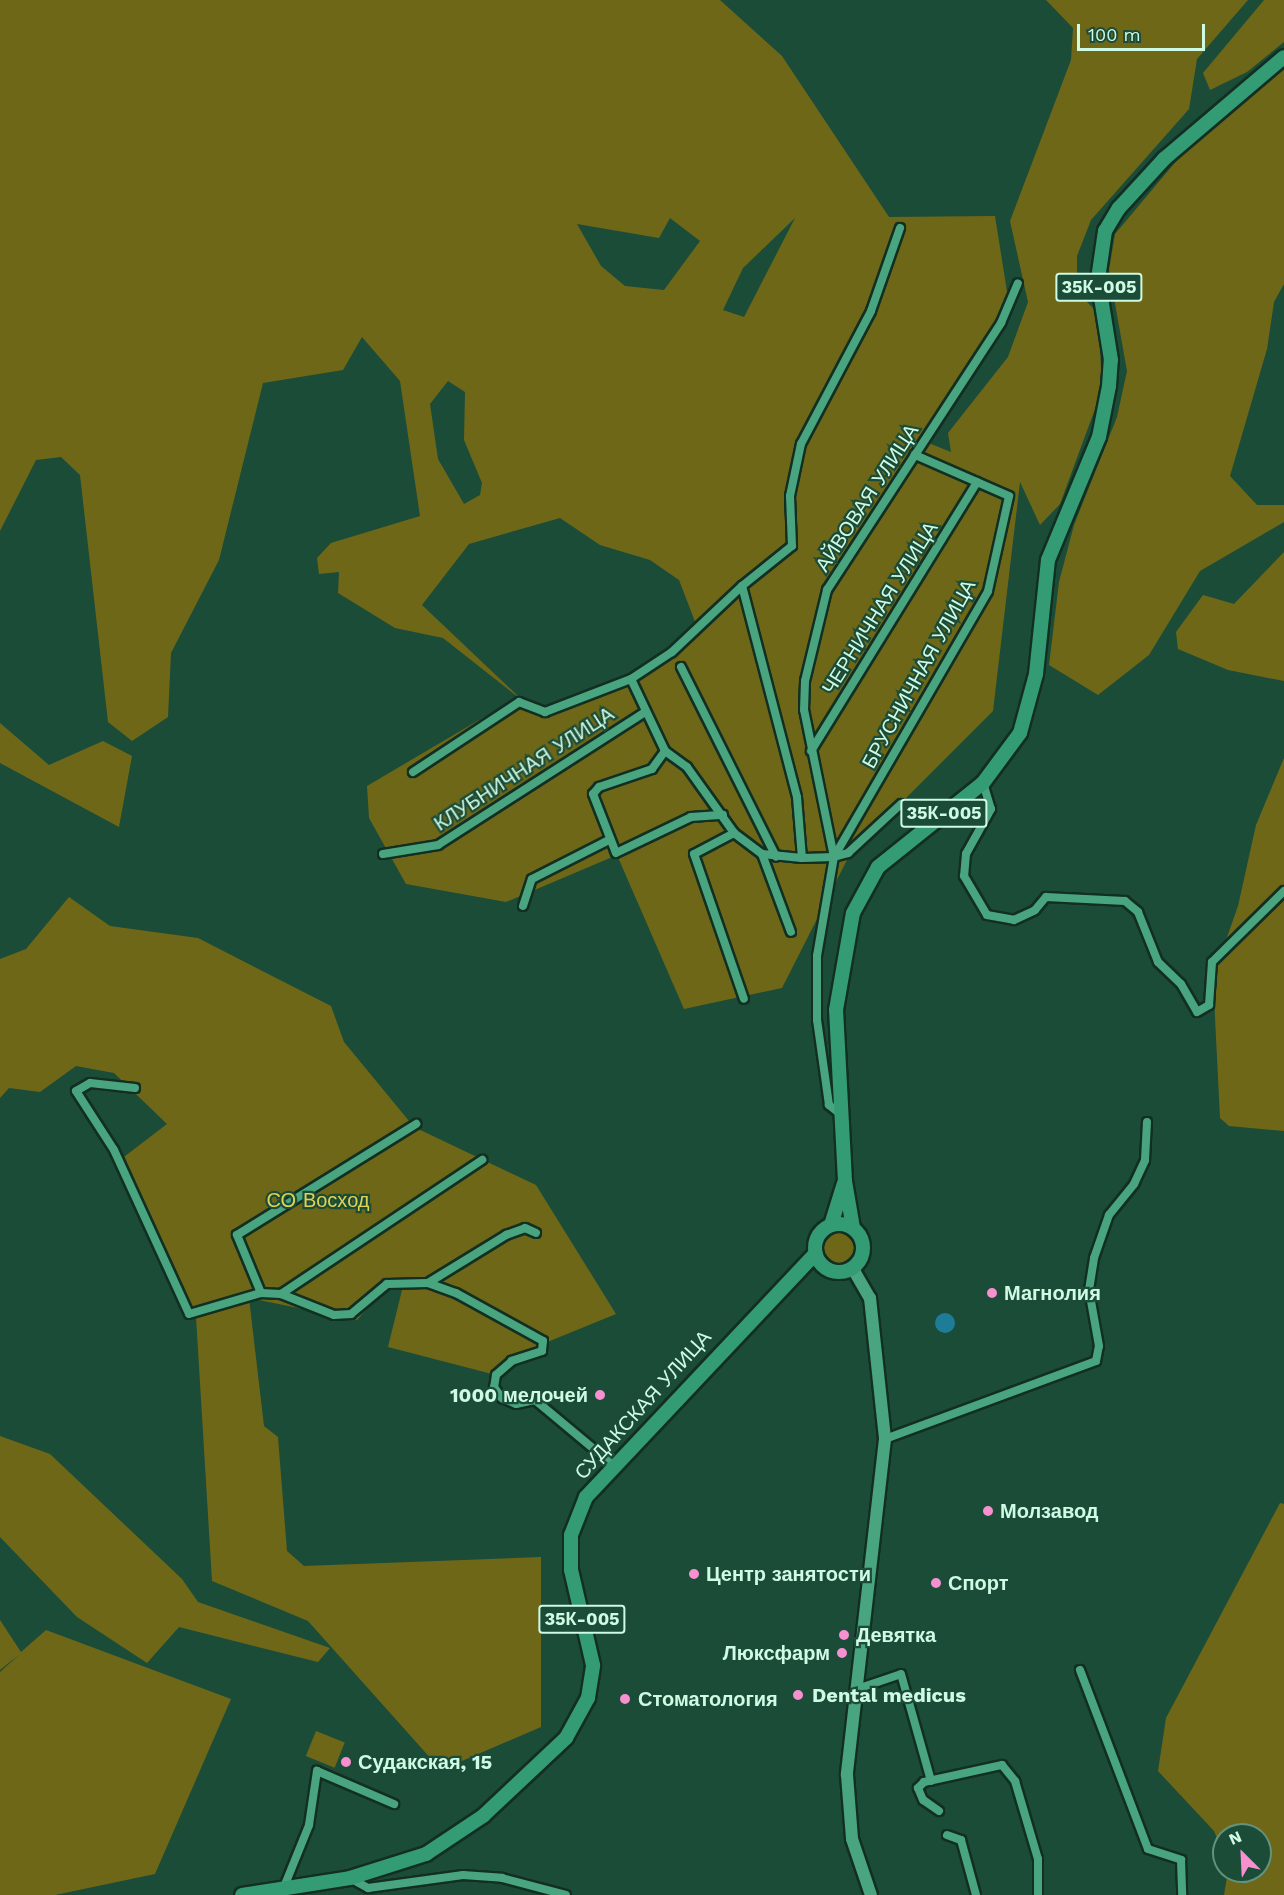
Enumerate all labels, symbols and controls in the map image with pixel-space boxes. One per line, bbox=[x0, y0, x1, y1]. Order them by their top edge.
scale bar bbox=[1080, 12, 1208, 50]
text: 100 m bbox=[1088, 24, 1141, 45]
road number: 35К-005 bbox=[1054, 272, 1144, 302]
street label: АЙВОВАЯ УЛИЦА bbox=[810, 420, 924, 576]
street label: ЧЕРНИЧНАЯ УЛИЦА bbox=[817, 517, 943, 699]
street label: БРУСНИЧНАЯ УЛИЦА bbox=[857, 575, 981, 773]
street label: КЛУБНИЧНАЯ УЛИЦА bbox=[430, 702, 618, 836]
road number: 35К-005 bbox=[899, 798, 989, 828]
park label: СО Восход bbox=[267, 1188, 369, 1212]
place label: Магнолия bbox=[1004, 1281, 1101, 1305]
marker: Магнолия bbox=[985, 1286, 999, 1300]
street label: СУДАКСКАЯ УЛИЦА bbox=[570, 1326, 716, 1484]
place label: 1000 мелочей bbox=[450, 1383, 588, 1407]
marker: 1000 мелочей bbox=[593, 1388, 607, 1402]
place label: Молзавод bbox=[1000, 1499, 1099, 1523]
marker: Молзавод bbox=[981, 1504, 995, 1518]
place label: Центр занятости bbox=[706, 1562, 871, 1586]
marker: Центр занятости bbox=[687, 1567, 701, 1581]
place label: Спорт bbox=[948, 1571, 1008, 1595]
marker: Спорт bbox=[929, 1576, 943, 1590]
road number: 35К-005 bbox=[537, 1604, 627, 1634]
place label: Девятка bbox=[856, 1623, 936, 1647]
marker: Девятка bbox=[837, 1628, 851, 1642]
place label: Люксфарм bbox=[723, 1641, 830, 1665]
marker: Люксфарм bbox=[835, 1646, 849, 1660]
place label: Dental medicus bbox=[812, 1683, 966, 1707]
marker: Dental medicus bbox=[789, 1686, 807, 1704]
place label: Стоматология bbox=[638, 1687, 778, 1711]
marker: Стоматология bbox=[616, 1690, 634, 1708]
place label: Судакская, 15 bbox=[358, 1750, 492, 1774]
marker: Судакская, 15 bbox=[339, 1755, 353, 1769]
north arrow bbox=[1212, 1823, 1272, 1883]
text: N bbox=[1226, 1827, 1245, 1849]

